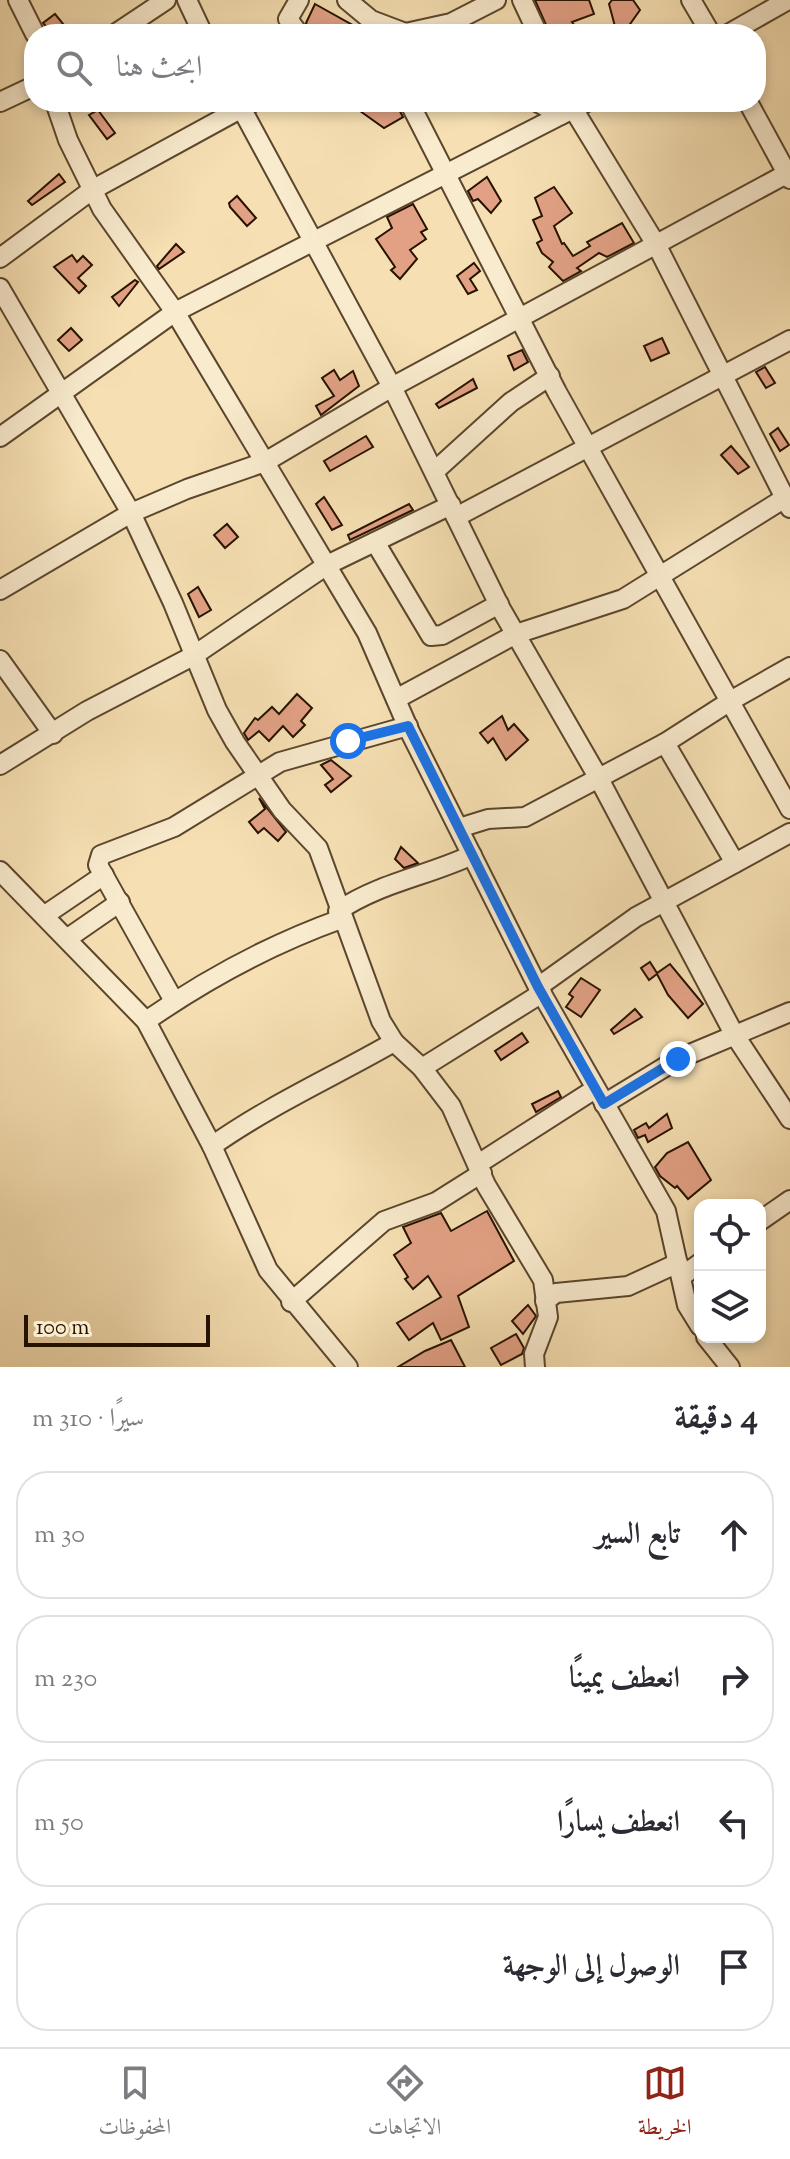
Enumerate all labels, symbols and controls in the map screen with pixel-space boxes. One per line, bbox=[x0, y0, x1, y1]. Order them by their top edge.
search box bbox=[24, 24, 766, 112]
icon: search bbox=[52, 46, 96, 90]
text: ابحث هنا bbox=[116, 47, 202, 90]
route start bbox=[330, 723, 366, 759]
route end bbox=[660, 1041, 696, 1077]
map controls bbox=[694, 1199, 766, 1343]
button: locate bbox=[694, 1199, 766, 1271]
button: layers bbox=[694, 1271, 766, 1343]
scale bar bbox=[24, 1311, 210, 1347]
text: 100 m bbox=[36, 1313, 89, 1345]
text: 4 دقيقة bbox=[674, 1394, 758, 1443]
text: سيرًا · 310 m bbox=[32, 1401, 144, 1438]
icon: ahead bbox=[712, 1513, 756, 1557]
text: تابع السير bbox=[595, 1514, 680, 1557]
text: 30 m bbox=[34, 1517, 85, 1554]
icon: right bbox=[712, 1657, 756, 1701]
text: انعطف يمينًا bbox=[569, 1658, 680, 1701]
text: 230 m bbox=[34, 1661, 97, 1698]
icon: left bbox=[712, 1801, 756, 1845]
text: انعطف يسارًا bbox=[557, 1802, 680, 1845]
text: 50 m bbox=[34, 1805, 84, 1842]
icon: arrive bbox=[712, 1945, 756, 1989]
text: الوصول إلى الوجهة bbox=[503, 1946, 680, 1989]
tab: المحفوظات bbox=[98, 2061, 171, 2148]
tab: الاتجاهات bbox=[368, 2061, 441, 2148]
tab: الخريطة bbox=[638, 2061, 692, 2148]

